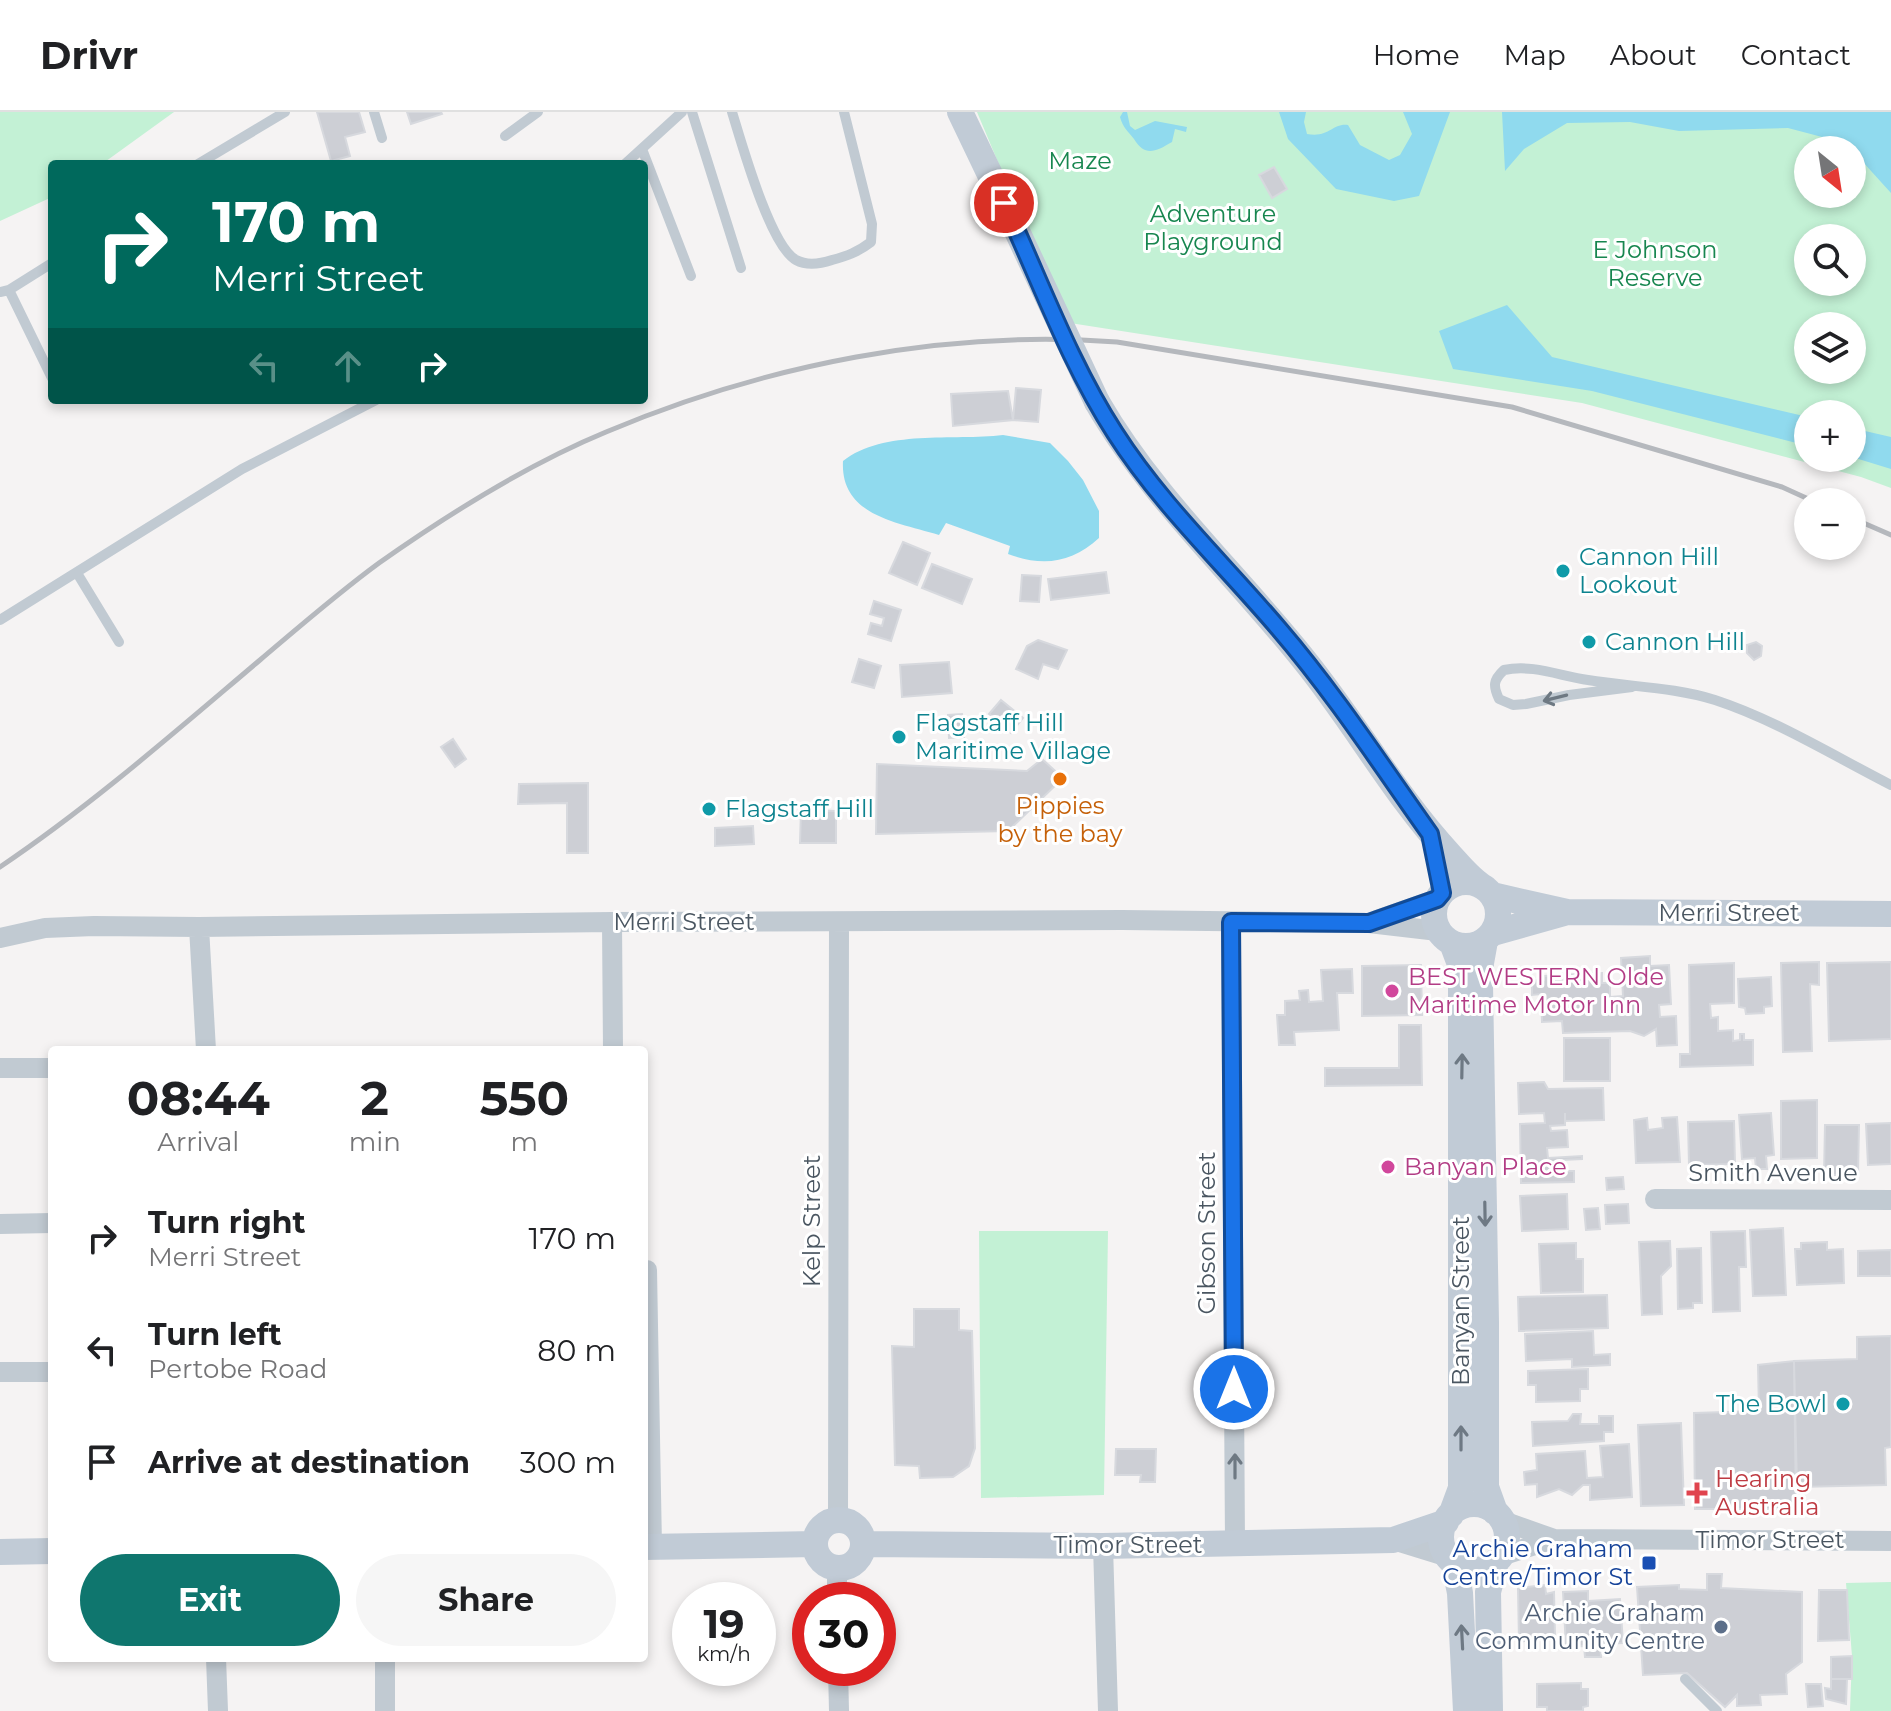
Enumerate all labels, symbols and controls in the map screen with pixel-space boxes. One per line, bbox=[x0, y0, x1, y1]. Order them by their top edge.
text: Drivr bbox=[40, 32, 138, 79]
text: Home bbox=[1373, 38, 1460, 72]
text: Map bbox=[1504, 38, 1566, 72]
text: About bbox=[1610, 38, 1697, 72]
text: Contact bbox=[1741, 38, 1851, 72]
north arrow bbox=[1794, 136, 1866, 208]
map controls bbox=[1794, 136, 1866, 560]
park label: Maze bbox=[1048, 146, 1112, 175]
pin bbox=[970, 169, 1038, 237]
icon: arrive bbox=[982, 181, 1026, 225]
text: 170 m bbox=[212, 188, 380, 256]
icon: right bbox=[80, 192, 184, 296]
park label: Adventure Playground bbox=[1143, 199, 1283, 256]
button: search bbox=[1794, 224, 1866, 296]
park label: E Johnson Reserve bbox=[1593, 235, 1717, 292]
text: Merri Street bbox=[212, 256, 424, 300]
button: layers bbox=[1794, 312, 1866, 384]
icon: left bbox=[242, 344, 286, 388]
icon: ahead bbox=[326, 344, 370, 388]
icon: right bbox=[410, 344, 454, 388]
button: + bbox=[1794, 400, 1866, 472]
button: − bbox=[1794, 488, 1866, 560]
place label: Cannon Hill Lookout bbox=[1579, 542, 1719, 599]
marker: Cannon Hill Lookout bbox=[1554, 562, 1572, 580]
place label: Cannon Hill bbox=[1605, 627, 1745, 656]
marker: Cannon Hill bbox=[1580, 633, 1598, 651]
one-way arrow bbox=[1542, 691, 1568, 706]
place label: Flagstaff Hill Maritime Village bbox=[915, 708, 1111, 765]
marker: Flagstaff Hill Maritime Village bbox=[890, 728, 908, 746]
marker: Pippies by the bay bbox=[1051, 770, 1069, 788]
place label: Pippies by the bay bbox=[998, 791, 1122, 848]
place label: Flagstaff Hill bbox=[725, 794, 874, 823]
marker: Flagstaff Hill bbox=[700, 800, 718, 818]
street label: Merri Street bbox=[1658, 898, 1800, 927]
street label: Merri Street bbox=[613, 907, 755, 936]
place label: BEST WESTERN Olde Maritime Motor Inn bbox=[1408, 962, 1664, 1019]
marker: BEST WESTERN Olde Maritime Motor Inn bbox=[1383, 982, 1401, 1000]
one-way arrow bbox=[1454, 1053, 1469, 1080]
text: 08:44 bbox=[127, 1069, 270, 1127]
text: 2 bbox=[361, 1069, 389, 1127]
text: 550 bbox=[480, 1069, 569, 1127]
text: Arrival bbox=[157, 1126, 239, 1158]
text: min bbox=[349, 1126, 401, 1158]
text: m bbox=[511, 1126, 538, 1158]
street label: Gibson Street bbox=[1192, 1151, 1221, 1315]
place label: Banyan Place bbox=[1404, 1152, 1567, 1181]
street label: Kelp Street bbox=[797, 1154, 826, 1287]
marker: Banyan Place bbox=[1379, 1158, 1397, 1176]
street label: Smith Avenue bbox=[1688, 1158, 1858, 1187]
one-way arrow bbox=[1477, 1200, 1492, 1227]
text: Turn right bbox=[148, 1204, 305, 1241]
icon: right bbox=[80, 1216, 124, 1260]
street label: Banyan Street bbox=[1446, 1216, 1475, 1386]
text: 170 m bbox=[529, 1220, 616, 1257]
text: Merri Street bbox=[148, 1241, 301, 1273]
text: Turn left bbox=[148, 1316, 281, 1353]
icon: left bbox=[80, 1328, 124, 1372]
text: 80 m bbox=[537, 1332, 616, 1369]
position arrow bbox=[1192, 1347, 1276, 1431]
text: Pertobe Road bbox=[148, 1353, 327, 1385]
place label: The Bowl bbox=[1716, 1389, 1827, 1418]
marker: The Bowl bbox=[1834, 1395, 1852, 1413]
one-way arrow bbox=[1454, 1425, 1469, 1452]
icon: arrive bbox=[80, 1440, 124, 1484]
text: Arrive at destination bbox=[148, 1444, 470, 1481]
text: 300 m bbox=[520, 1444, 616, 1481]
one-way arrow bbox=[1227, 1453, 1243, 1480]
place label: Hearing Australia bbox=[1715, 1464, 1819, 1521]
marker: Hearing Australia bbox=[1686, 1482, 1708, 1504]
street label: Timor Street bbox=[1695, 1525, 1845, 1554]
street label: Timor Street bbox=[1053, 1530, 1203, 1559]
place label: Archie Graham Centre/Timor St bbox=[1442, 1534, 1633, 1591]
button: Exit bbox=[80, 1554, 340, 1646]
button: Share bbox=[356, 1554, 616, 1646]
marker: Archie Graham Centre/Timor St bbox=[1640, 1554, 1658, 1572]
speed limit sign: 30 bbox=[792, 1582, 896, 1686]
place label: Archie Graham Community Centre bbox=[1475, 1598, 1705, 1655]
text: 19 bbox=[703, 1599, 745, 1648]
marker: Archie Graham Community Centre bbox=[1712, 1618, 1730, 1636]
one-way arrow bbox=[1455, 1624, 1470, 1651]
text: km/h bbox=[697, 1642, 751, 1666]

